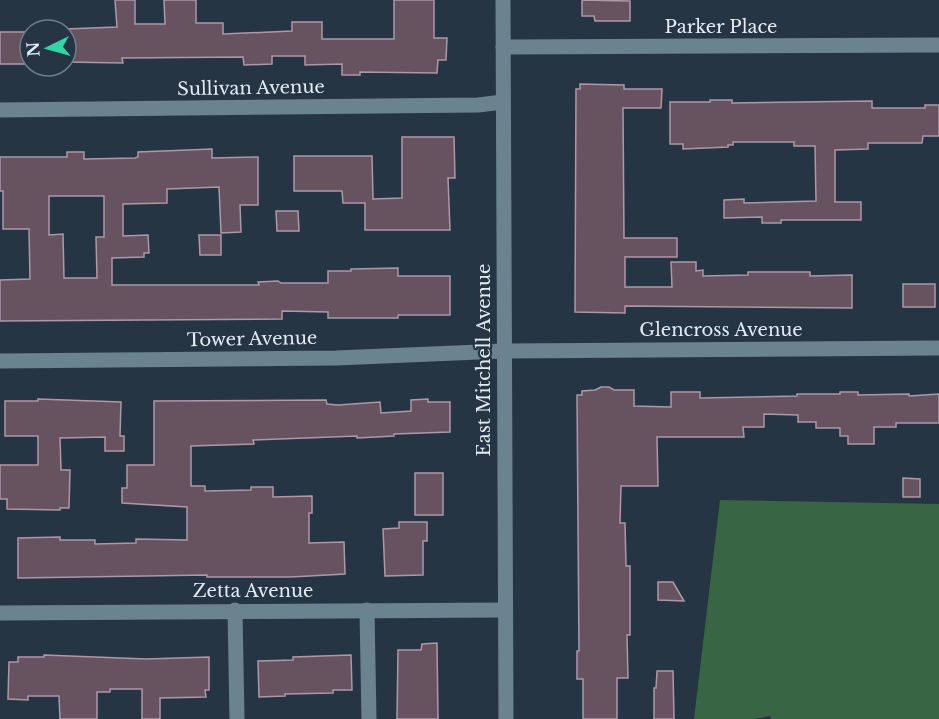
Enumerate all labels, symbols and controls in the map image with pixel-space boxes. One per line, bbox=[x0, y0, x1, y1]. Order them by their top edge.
street label: Parker Place bbox=[665, 16, 777, 38]
north arrow bbox=[18, 18, 78, 78]
text: N bbox=[22, 41, 44, 58]
street label: Sullivan Avenue bbox=[177, 76, 325, 100]
street label: East Mitchell Avenue bbox=[473, 264, 495, 456]
street label: Glencross Avenue bbox=[639, 319, 803, 341]
street label: Tower Avenue bbox=[187, 327, 317, 351]
street label: Zetta Avenue bbox=[193, 580, 313, 602]

